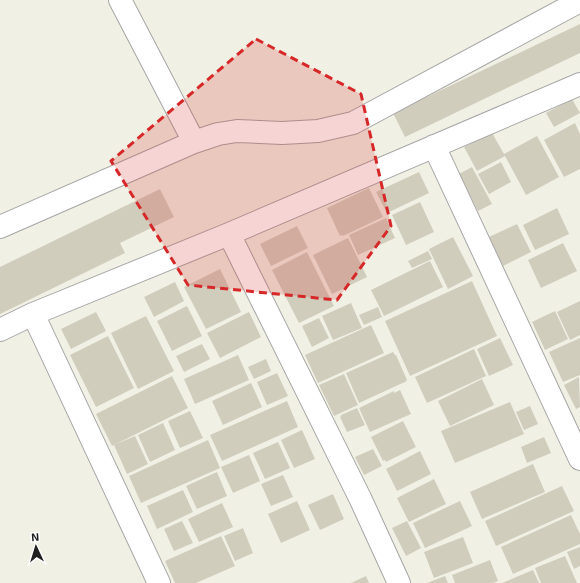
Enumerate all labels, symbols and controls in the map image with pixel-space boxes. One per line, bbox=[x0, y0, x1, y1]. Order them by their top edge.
north arrow bbox=[16, 527, 56, 567]
text: N bbox=[31, 530, 40, 543]

